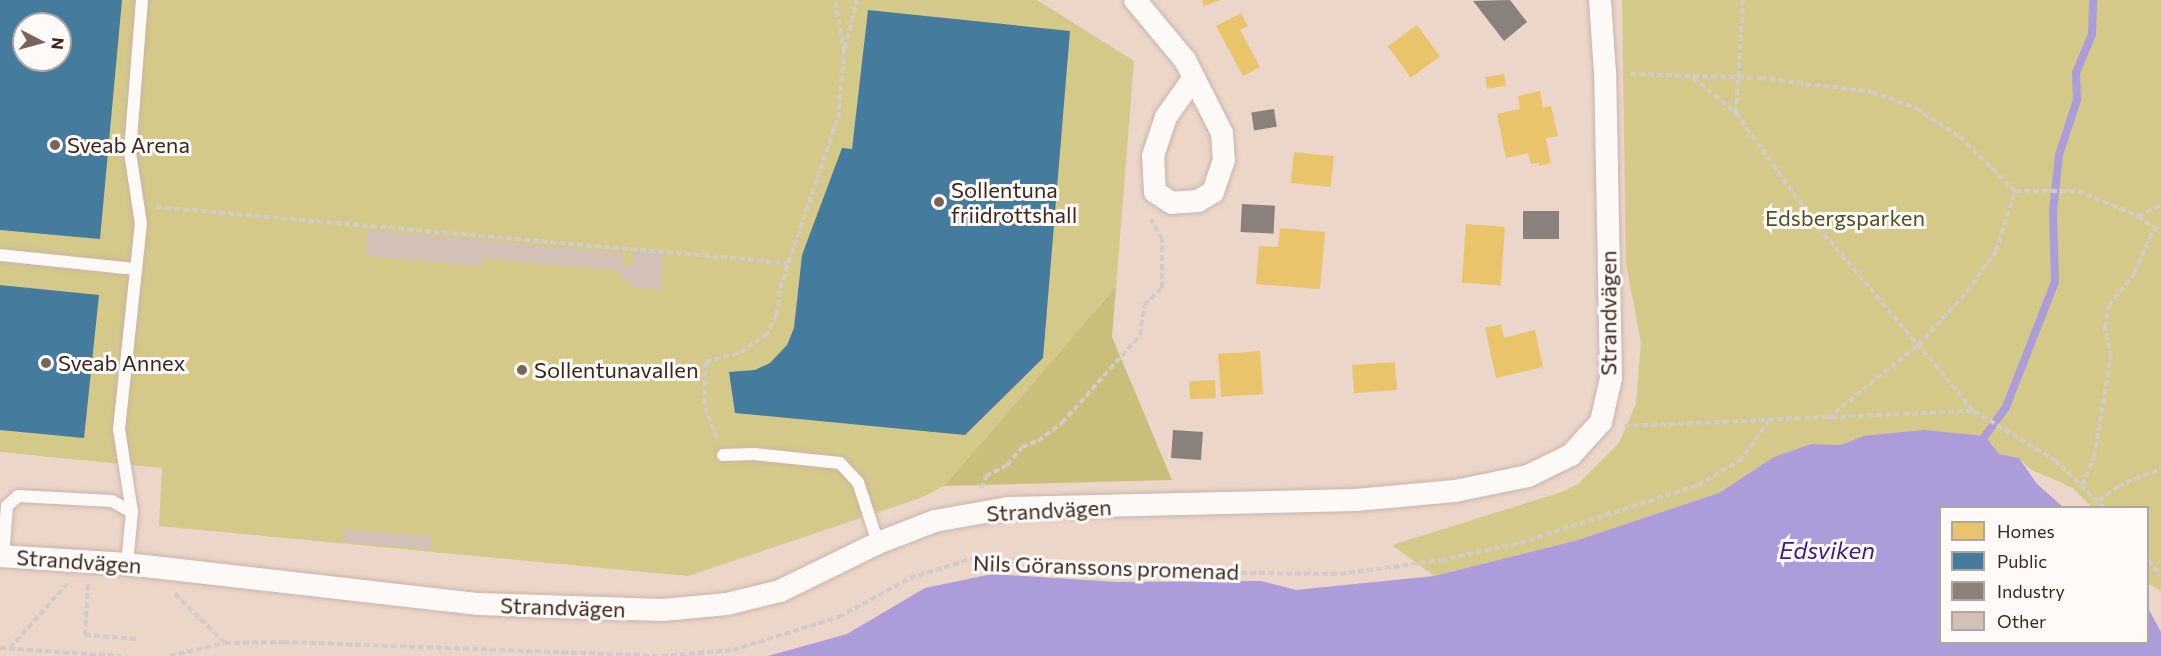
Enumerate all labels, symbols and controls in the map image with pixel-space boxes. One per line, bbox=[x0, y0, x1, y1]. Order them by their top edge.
north arrow bbox=[12, 12, 72, 72]
text: N bbox=[48, 37, 68, 51]
place label: Sveab Arena bbox=[67, 132, 190, 158]
marker: Sveab Arena bbox=[48, 138, 62, 152]
place label: Sollentuna friidrottshall bbox=[951, 176, 1077, 228]
marker: Sollentuna friidrottshall bbox=[932, 195, 946, 209]
park label: Edsbergsparken bbox=[1765, 205, 1925, 231]
street label: Strandvägen bbox=[1595, 250, 1621, 376]
place label: Sveab Annex bbox=[58, 350, 185, 376]
marker: Sveab Annex bbox=[39, 356, 53, 370]
place label: Sollentunavallen bbox=[534, 357, 699, 383]
marker: Sollentunavallen bbox=[515, 363, 529, 377]
street label: Strandvägen bbox=[986, 494, 1112, 526]
legend bbox=[1939, 506, 2149, 644]
text: Homes bbox=[1997, 520, 2055, 542]
water label: Edsviken bbox=[1779, 536, 1875, 564]
street label: Strandvägen bbox=[15, 543, 143, 579]
street label: Nils Göranssons promenad bbox=[973, 549, 1239, 585]
text: Public bbox=[1997, 550, 2047, 572]
text: Industry bbox=[1997, 580, 2065, 602]
street label: Strandvägen bbox=[500, 592, 626, 622]
text: Other bbox=[1997, 610, 2046, 632]

